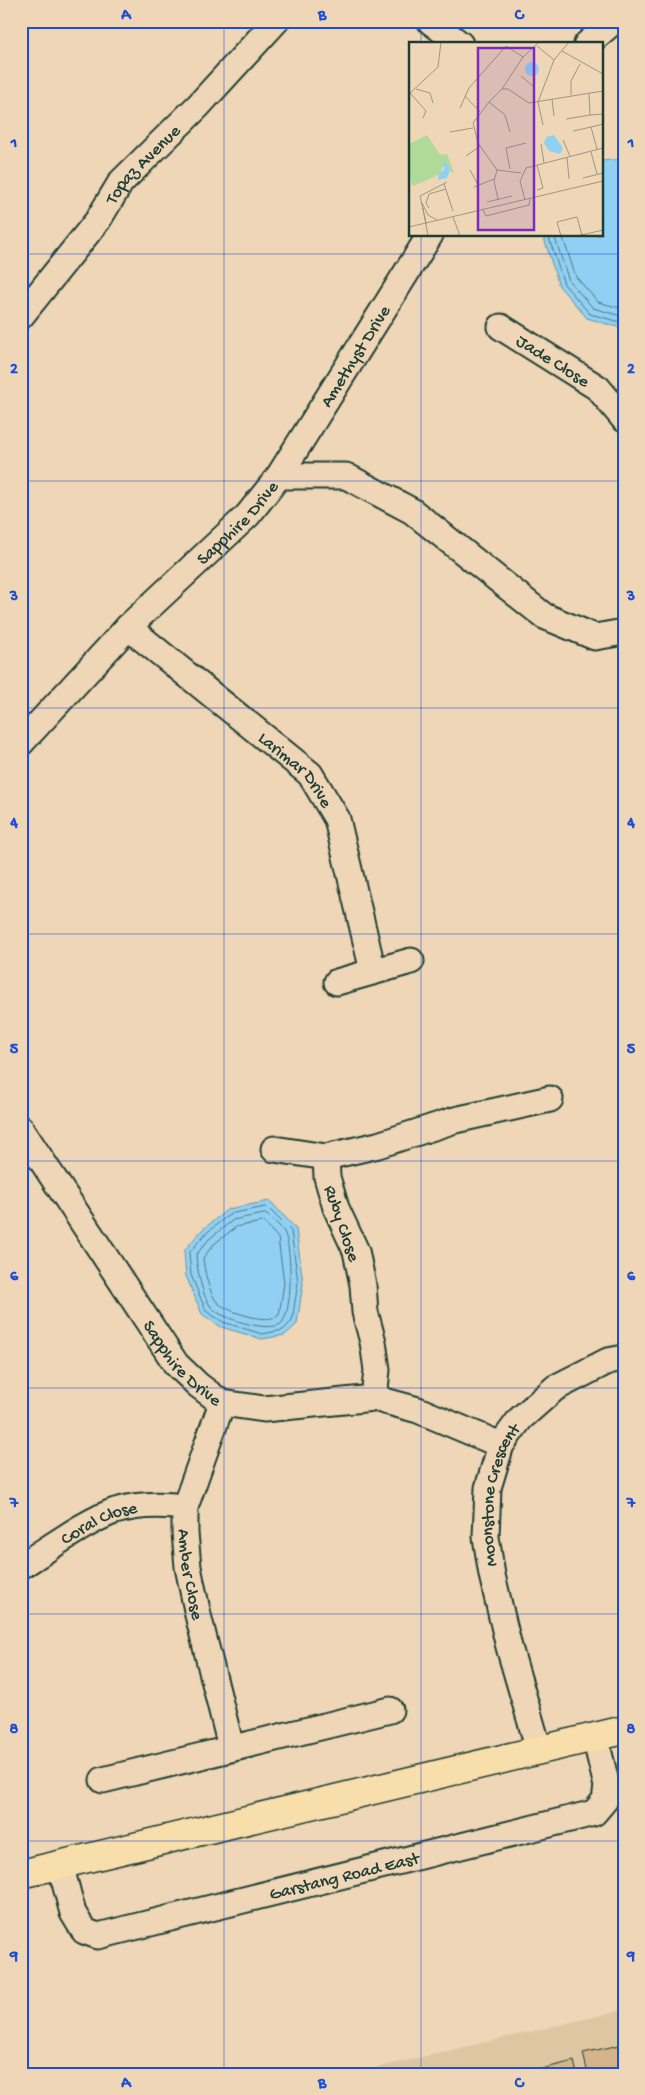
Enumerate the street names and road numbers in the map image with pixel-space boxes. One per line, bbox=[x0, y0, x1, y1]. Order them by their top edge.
street label: Topaz Avenue bbox=[102, 121, 186, 209]
street label: Amethyst Drive bbox=[317, 302, 397, 412]
street label: Jade Close bbox=[512, 331, 593, 393]
street label: Sapphire Drive bbox=[193, 477, 284, 570]
street label: Larimar Drive bbox=[253, 728, 336, 813]
street label: Ruby Close bbox=[318, 1183, 364, 1265]
street label: Sapphire Drive bbox=[137, 1317, 225, 1412]
street label: Moonstone Crescent bbox=[478, 1419, 527, 1568]
street label: Coral Close bbox=[58, 1498, 140, 1551]
street label: Amber Close bbox=[172, 1528, 207, 1623]
street label: Garstang Road East bbox=[267, 1848, 423, 1906]

